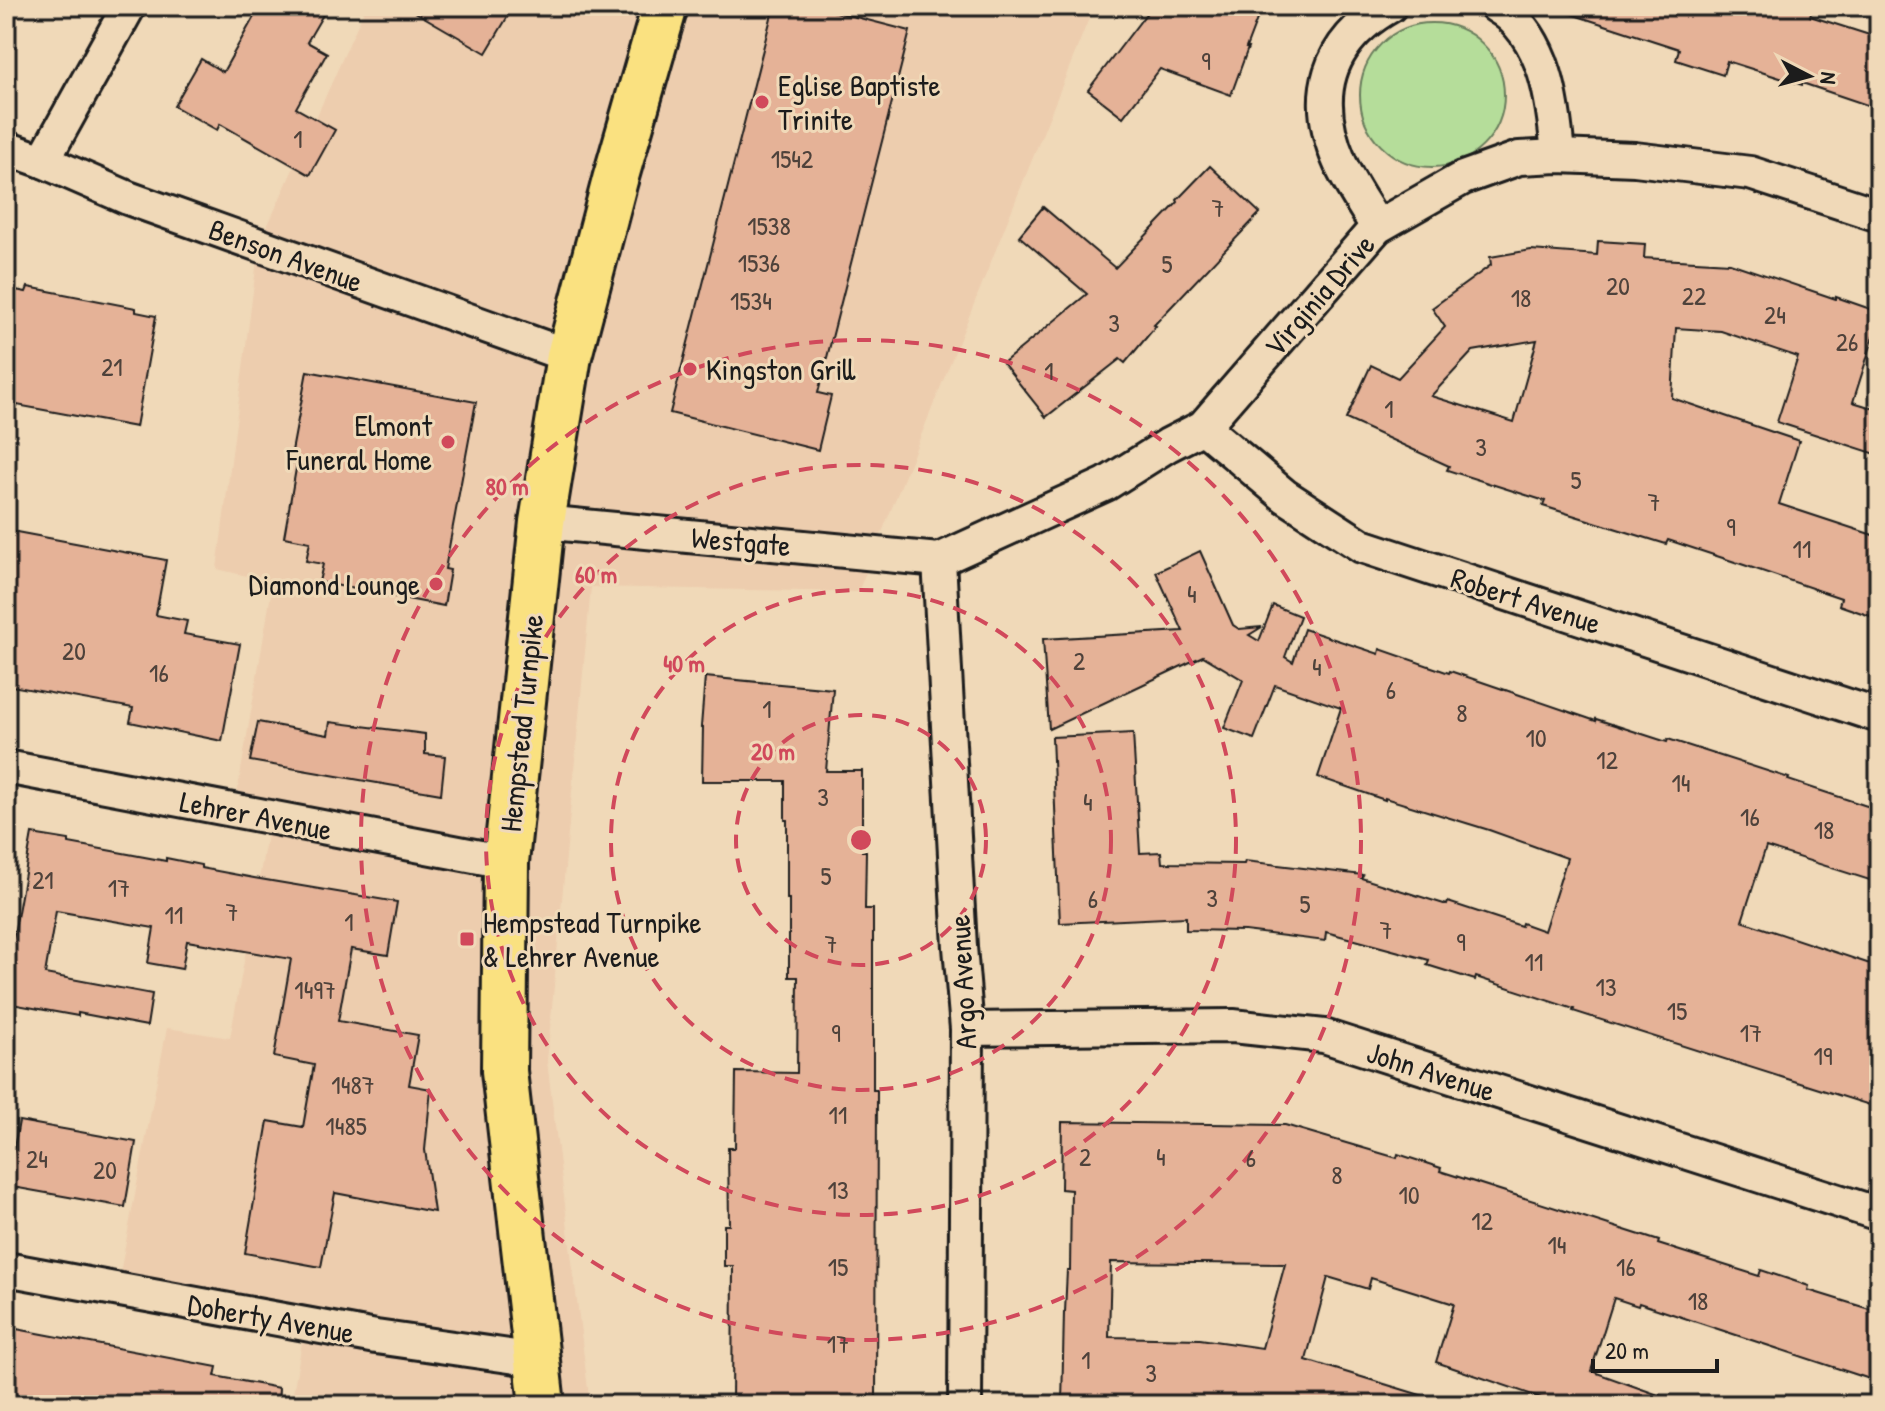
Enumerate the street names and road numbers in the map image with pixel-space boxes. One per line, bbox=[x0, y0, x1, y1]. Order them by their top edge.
street label: Benson Avenue bbox=[204, 209, 368, 301]
street label: Virginia Drive bbox=[1255, 225, 1384, 365]
street label: Westgate bbox=[690, 517, 792, 565]
street label: Robert Avenue bbox=[1446, 557, 1606, 643]
street label: Hempstead Turnpike bbox=[490, 612, 552, 834]
street label: Lehrer Avenue bbox=[177, 781, 335, 849]
street label: Argo Avenue bbox=[939, 914, 985, 1050]
street label: John Avenue bbox=[1362, 1032, 1500, 1110]
street label: Doherty Avenue bbox=[185, 1284, 357, 1352]

